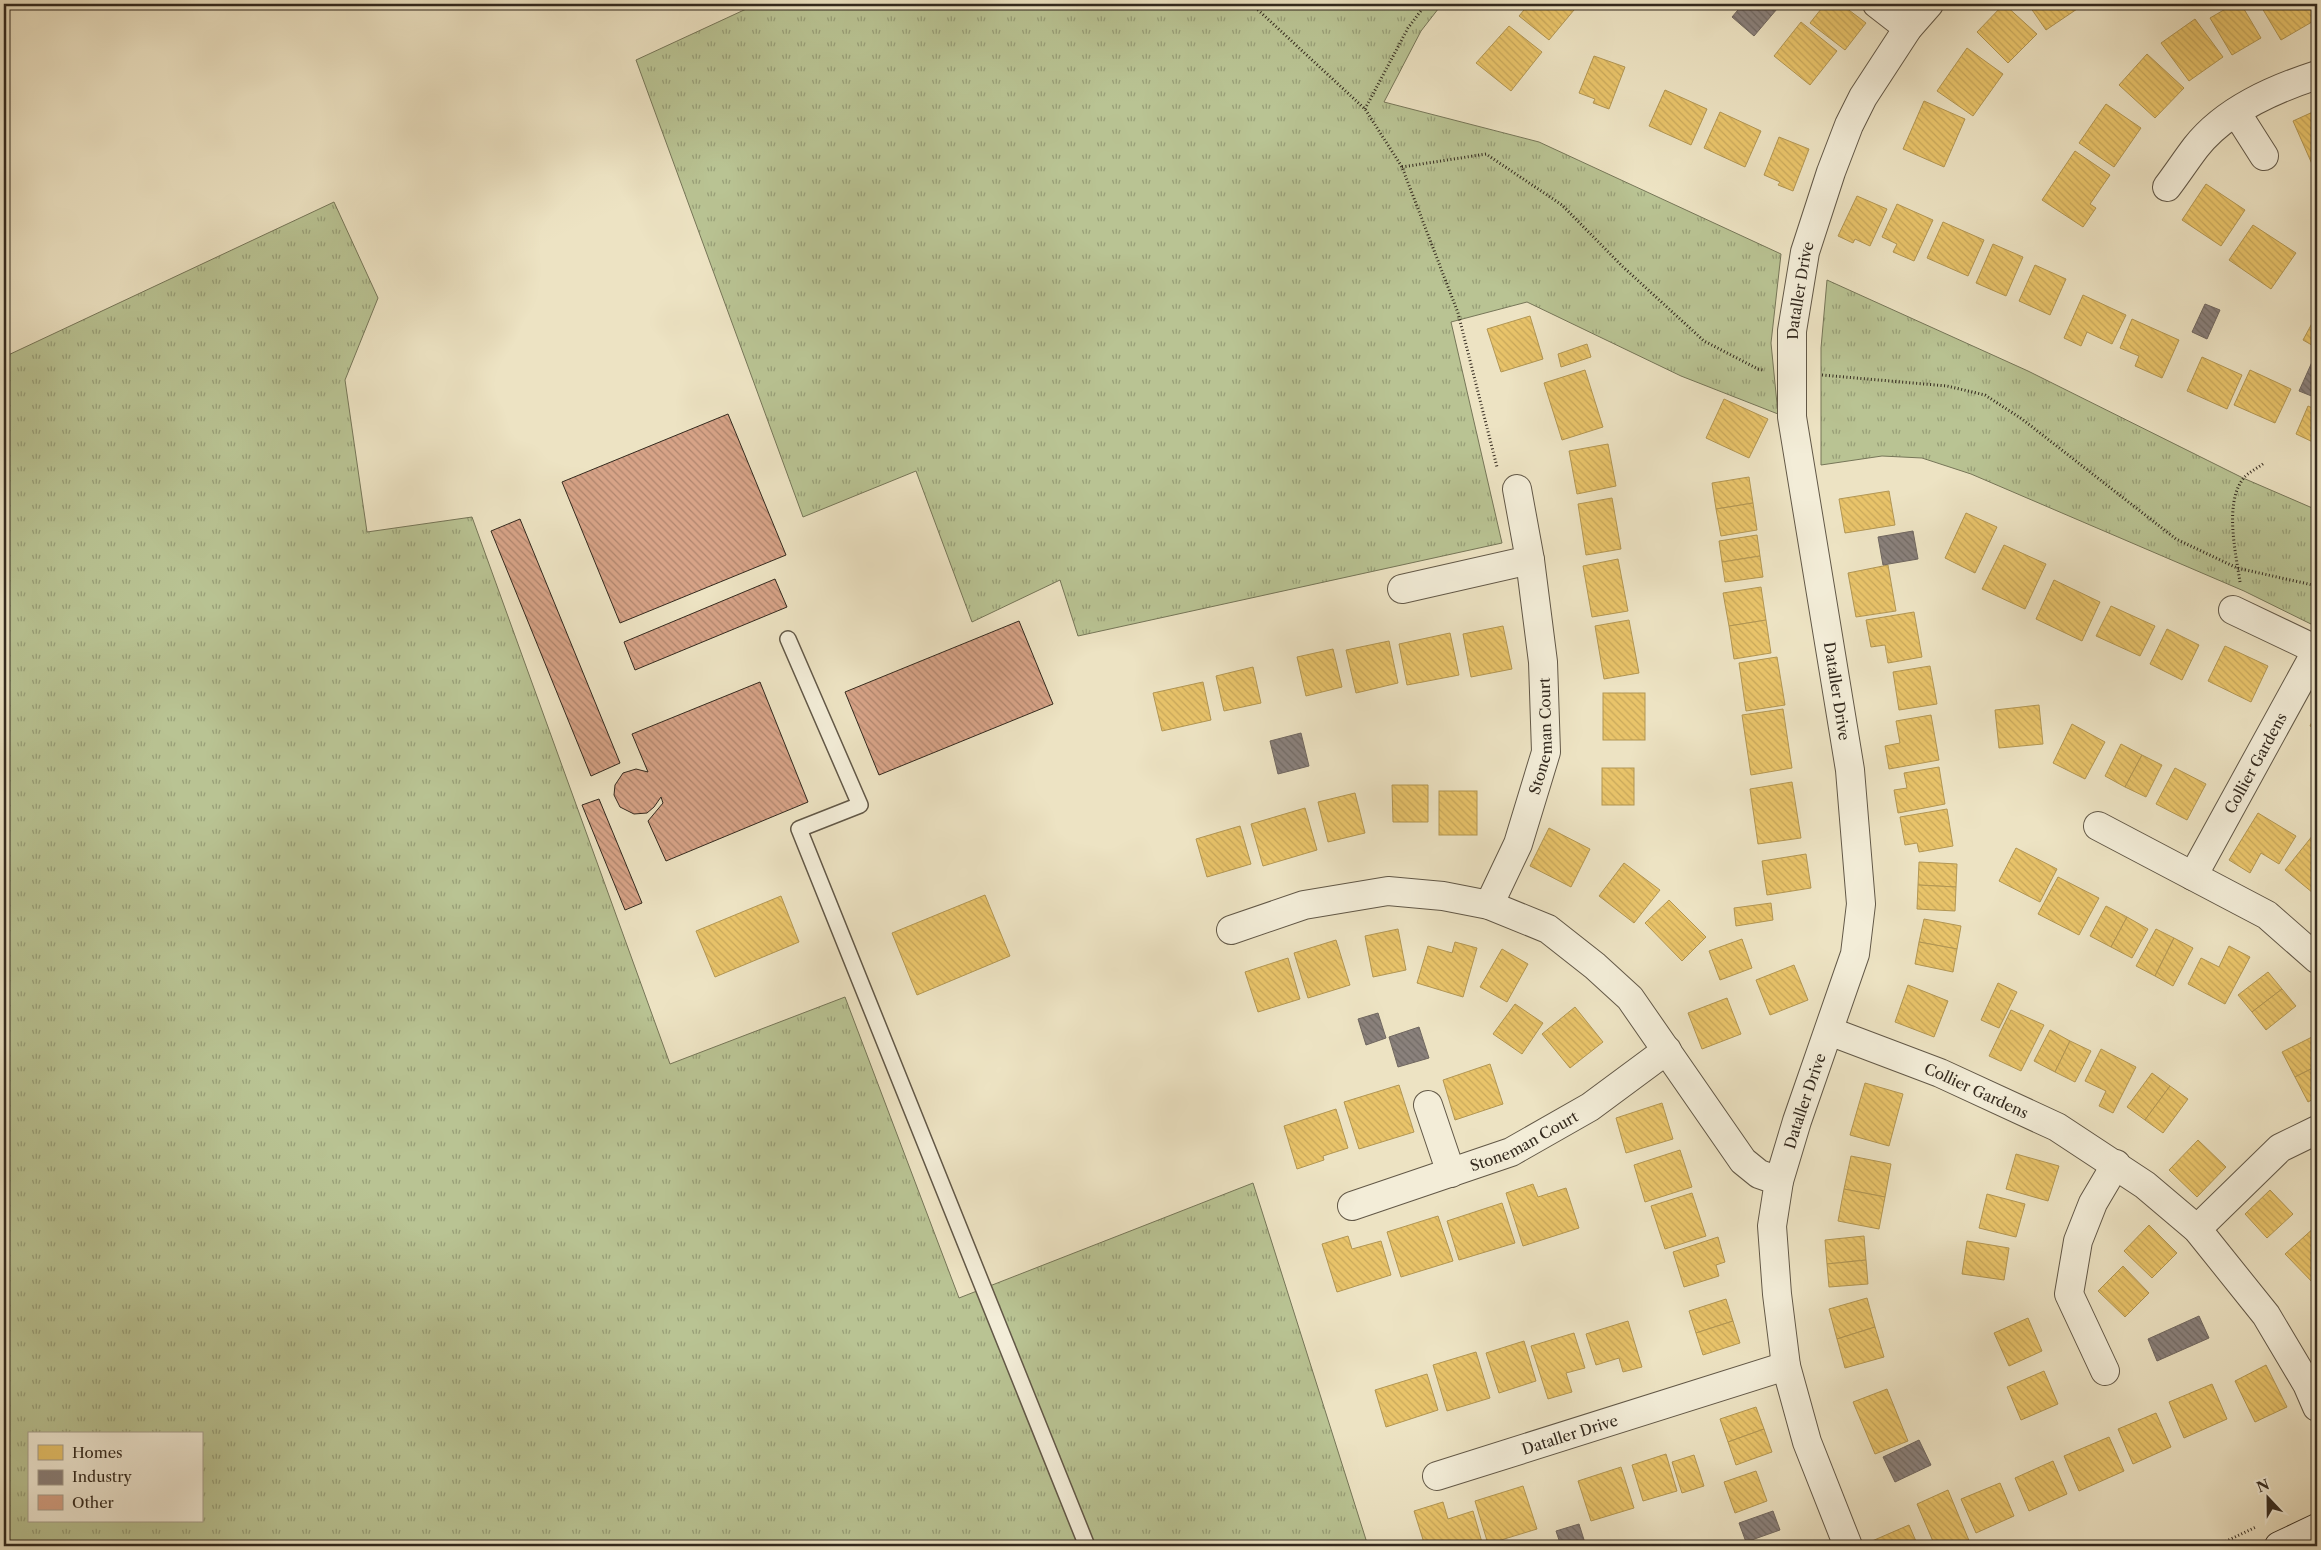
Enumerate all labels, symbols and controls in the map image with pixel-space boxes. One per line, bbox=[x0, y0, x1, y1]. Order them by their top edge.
street label: Dataller Drive bbox=[1783, 239, 1817, 340]
street label: Dataller Drive bbox=[1820, 640, 1854, 742]
street label: Stoneman Court bbox=[1524, 677, 1556, 797]
street label: Collier Gardens bbox=[2220, 709, 2290, 817]
street label: Dataller Drive bbox=[1780, 1051, 1829, 1151]
street label: Collier Gardens bbox=[1922, 1059, 2032, 1122]
street label: Stoneman Court bbox=[1467, 1106, 1582, 1175]
street label: Dataller Drive bbox=[1519, 1410, 1620, 1458]
legend bbox=[28, 1432, 202, 1522]
text: Homes bbox=[72, 1443, 123, 1462]
text: Industry bbox=[72, 1467, 132, 1486]
north arrow bbox=[2244, 1472, 2294, 1522]
text: N bbox=[2254, 1475, 2272, 1497]
text: Other bbox=[72, 1493, 115, 1512]

